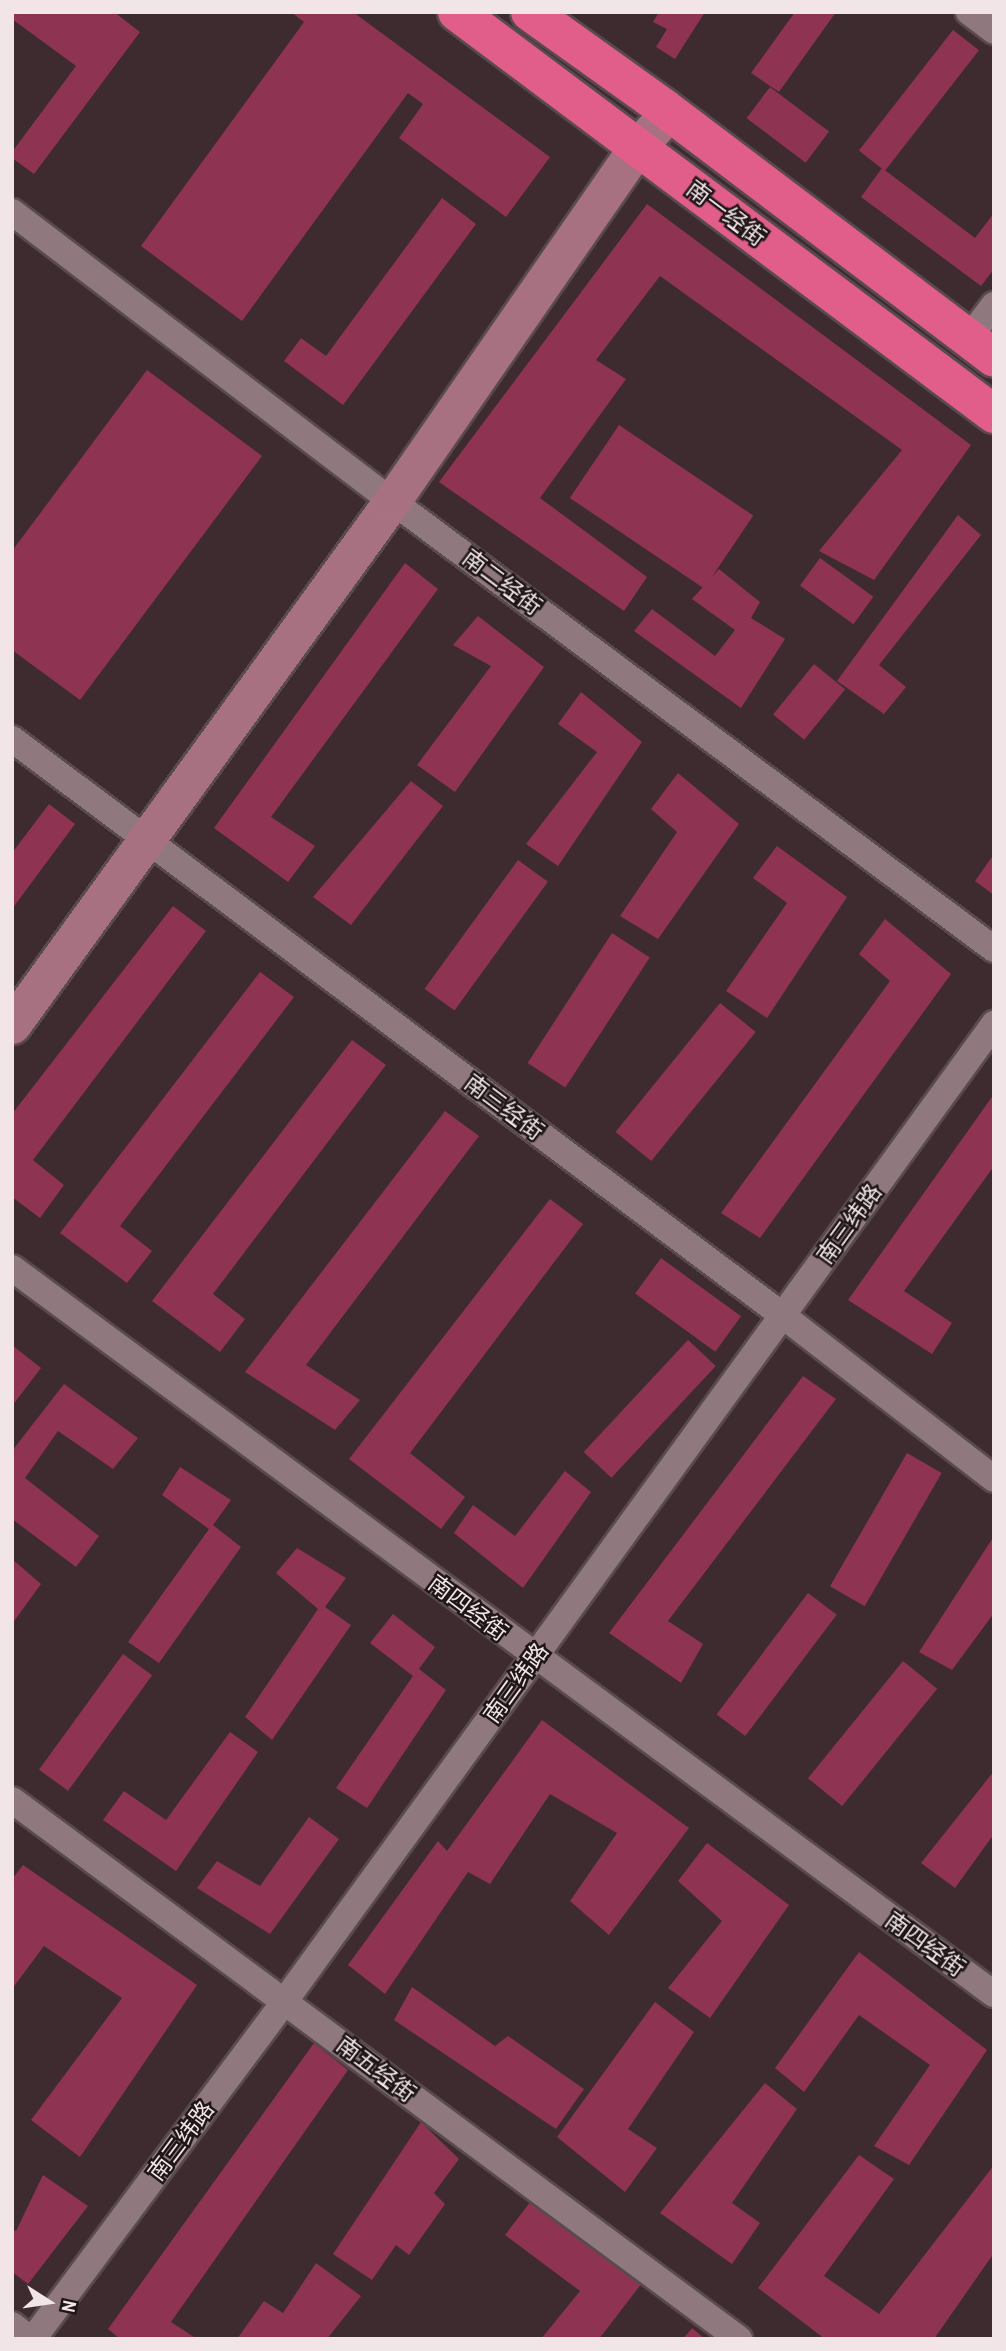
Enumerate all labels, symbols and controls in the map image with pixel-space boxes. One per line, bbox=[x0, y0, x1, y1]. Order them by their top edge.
street label: 南一经街 bbox=[681, 174, 771, 252]
street label: 南二经街 bbox=[457, 543, 547, 621]
street label: 南三经街 bbox=[459, 1068, 549, 1146]
street label: 南三纬路 bbox=[811, 1179, 887, 1269]
street label: 南四经街 bbox=[423, 1569, 513, 1647]
street label: 南三纬路 bbox=[478, 1638, 554, 1728]
street label: 南四经街 bbox=[880, 1906, 970, 1982]
street label: 南五经街 bbox=[331, 2030, 421, 2108]
street label: 南三纬路 bbox=[142, 2096, 220, 2186]
north arrow bbox=[14, 2267, 84, 2337]
text: N bbox=[56, 2298, 83, 2315]

